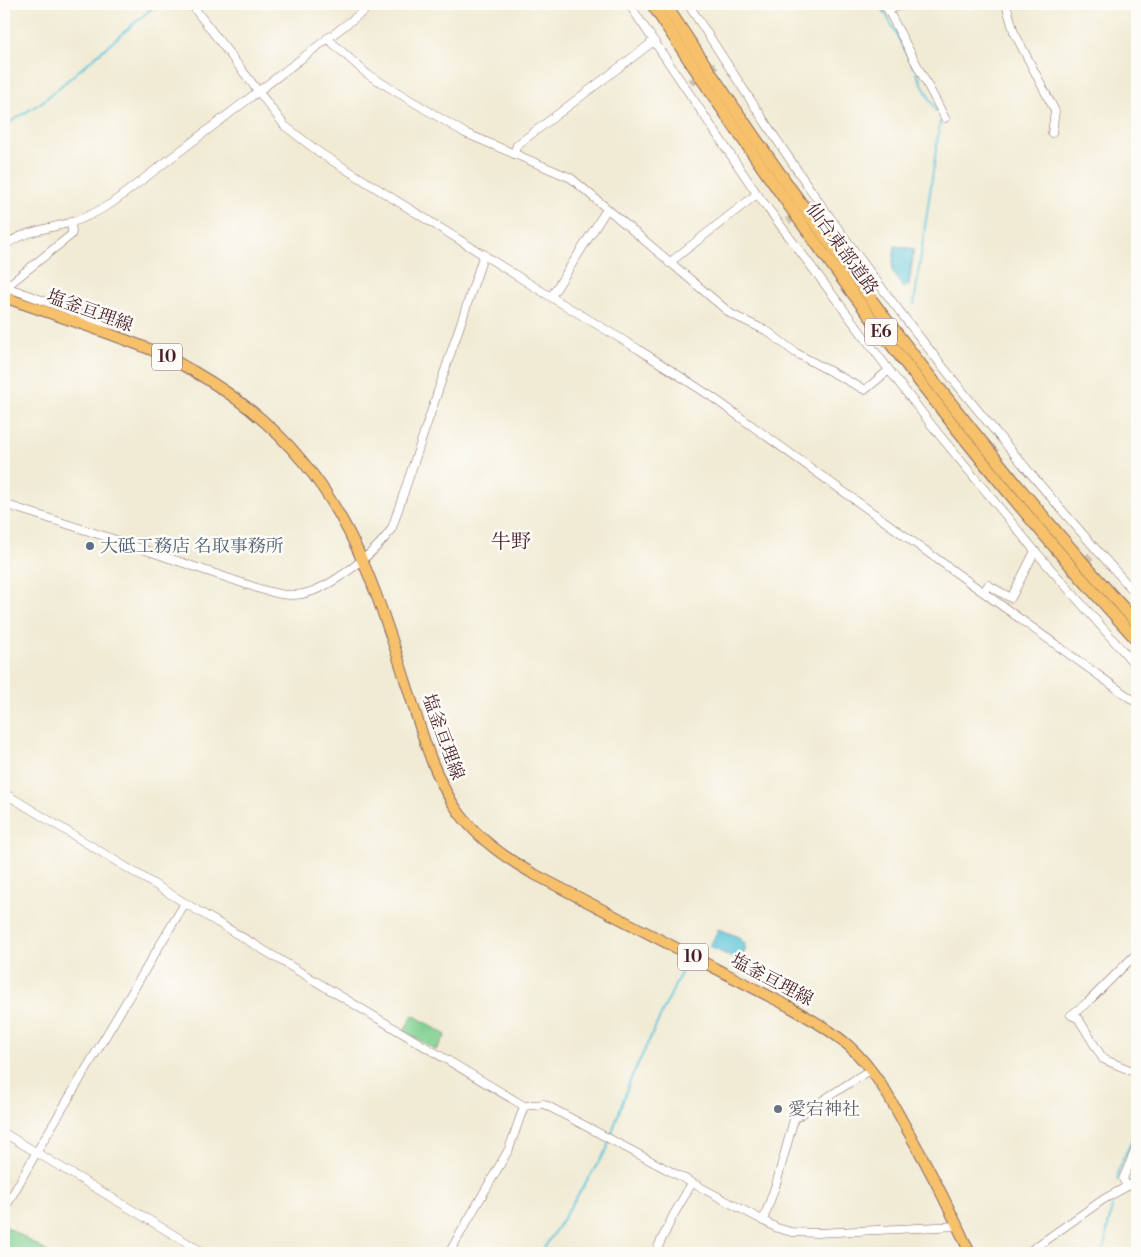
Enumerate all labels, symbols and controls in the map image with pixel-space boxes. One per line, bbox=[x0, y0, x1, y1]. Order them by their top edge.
street label: 仙台東部道路 bbox=[801, 199, 883, 299]
street label: 塩釜亘理線 bbox=[44, 285, 136, 337]
road number: E6 bbox=[865, 318, 897, 346]
road number: 10 bbox=[152, 344, 182, 371]
district label: 牛野 bbox=[491, 530, 531, 555]
place label: 大砥工務店 名取事務所 bbox=[100, 535, 284, 558]
marker: 大砥工務店 名取事務所 bbox=[84, 540, 96, 552]
street label: 塩釜亘理線 bbox=[417, 691, 469, 783]
road number: 10 bbox=[678, 944, 708, 970]
street label: 塩釜亘理線 bbox=[727, 949, 817, 1011]
place label: 愛宕神社 bbox=[788, 1098, 860, 1121]
marker: 愛宕神社 bbox=[772, 1103, 784, 1115]

